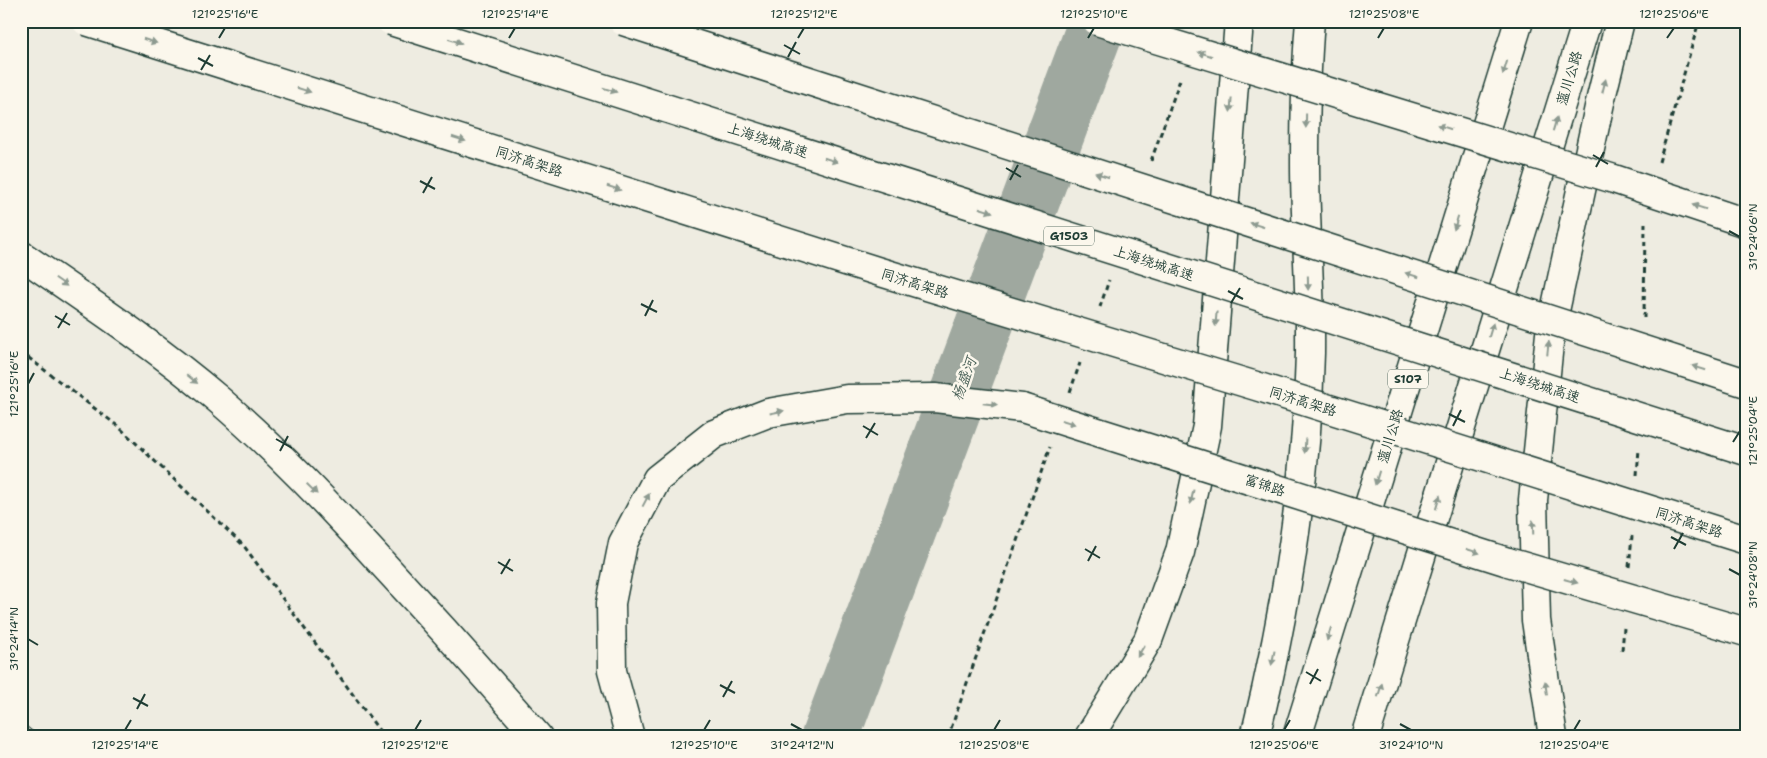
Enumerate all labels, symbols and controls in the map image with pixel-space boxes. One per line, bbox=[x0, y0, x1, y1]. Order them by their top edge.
text: 121°25'16"E bbox=[192, 6, 258, 22]
text: 121°25'14"E bbox=[482, 6, 548, 22]
text: 121°25'12"E bbox=[771, 6, 837, 22]
text: 121°25'10"E bbox=[1060, 6, 1128, 22]
text: 121°25'08"E bbox=[1349, 6, 1419, 22]
text: 121°25'06"E bbox=[1639, 6, 1709, 22]
one-way arrow bbox=[142, 38, 157, 46]
one-way arrow bbox=[447, 38, 462, 46]
street label: 蕰川公路 bbox=[1552, 49, 1586, 107]
one-way arrow bbox=[1197, 50, 1212, 58]
one-way arrow bbox=[1500, 60, 1508, 75]
one-way arrow bbox=[1600, 78, 1608, 93]
one-way arrow bbox=[297, 87, 312, 94]
one-way arrow bbox=[602, 87, 617, 95]
one-way arrow bbox=[1227, 97, 1235, 113]
one-way arrow bbox=[1302, 113, 1310, 129]
one-way arrow bbox=[1551, 117, 1559, 132]
street label: 上海绕城高速 bbox=[725, 118, 811, 162]
one-way arrow bbox=[1437, 123, 1452, 131]
one-way arrow bbox=[452, 136, 467, 143]
street label: 同济高架路 bbox=[493, 142, 565, 180]
one-way arrow bbox=[824, 157, 839, 165]
one-way arrow bbox=[1095, 171, 1110, 178]
one-way arrow bbox=[607, 185, 622, 192]
one-way arrow bbox=[1692, 203, 1707, 210]
text: 31°24'06"N bbox=[1745, 203, 1761, 271]
one-way arrow bbox=[979, 206, 994, 214]
one-way arrow bbox=[1452, 216, 1460, 231]
one-way arrow bbox=[1249, 221, 1264, 229]
road number: G1503 bbox=[1044, 227, 1094, 246]
street label: 上海绕城高速 bbox=[1111, 241, 1197, 285]
street label: 同济高架路 bbox=[879, 264, 951, 302]
one-way arrow bbox=[1404, 271, 1419, 278]
one-way arrow bbox=[1304, 276, 1312, 292]
one-way arrow bbox=[54, 277, 68, 287]
one-way arrow bbox=[1212, 311, 1220, 327]
one-way arrow bbox=[1488, 322, 1496, 337]
one-way arrow bbox=[1545, 339, 1553, 355]
text: 121°25'16"E bbox=[6, 351, 22, 417]
water label: 杨盛河 bbox=[947, 352, 982, 404]
street label: 上海绕城高速 bbox=[1497, 363, 1583, 407]
one-way arrow bbox=[1692, 364, 1707, 372]
road number: S107 bbox=[1388, 369, 1428, 388]
one-way arrow bbox=[185, 373, 198, 384]
street label: 同济高架路 bbox=[1267, 382, 1339, 420]
text: 121°25'04"E bbox=[1745, 396, 1761, 466]
one-way arrow bbox=[982, 400, 998, 408]
one-way arrow bbox=[769, 407, 785, 415]
street label: 蕰川公路 bbox=[1373, 407, 1407, 465]
one-way arrow bbox=[1061, 419, 1076, 427]
one-way arrow bbox=[1300, 438, 1308, 454]
street label: 富锦路 bbox=[1242, 470, 1288, 500]
one-way arrow bbox=[1373, 471, 1380, 486]
one-way arrow bbox=[305, 482, 317, 494]
one-way arrow bbox=[1188, 490, 1196, 505]
one-way arrow bbox=[642, 493, 650, 507]
one-way arrow bbox=[1435, 494, 1442, 509]
street label: 同济高架路 bbox=[1653, 503, 1725, 541]
one-way arrow bbox=[1529, 518, 1537, 534]
text: 31°24'08"N bbox=[1745, 541, 1761, 609]
one-way arrow bbox=[1466, 548, 1481, 556]
one-way arrow bbox=[1564, 577, 1579, 585]
text: 31°24'14"N bbox=[6, 607, 22, 671]
one-way arrow bbox=[1324, 626, 1332, 641]
one-way arrow bbox=[1137, 644, 1146, 657]
one-way arrow bbox=[1269, 651, 1277, 666]
one-way arrow bbox=[1541, 680, 1549, 696]
one-way arrow bbox=[1376, 683, 1384, 698]
text: 121°25'14"E bbox=[92, 737, 158, 753]
text: 121°25'12"E bbox=[382, 737, 448, 753]
text: 121°25'10"E bbox=[670, 737, 738, 753]
text: 31°24'12"N bbox=[770, 737, 834, 753]
text: 121°25'08"E bbox=[959, 737, 1029, 753]
text: 121°25'06"E bbox=[1249, 737, 1319, 753]
text: 31°24'10"N bbox=[1379, 737, 1443, 753]
text: 121°25'04"E bbox=[1539, 737, 1609, 753]

